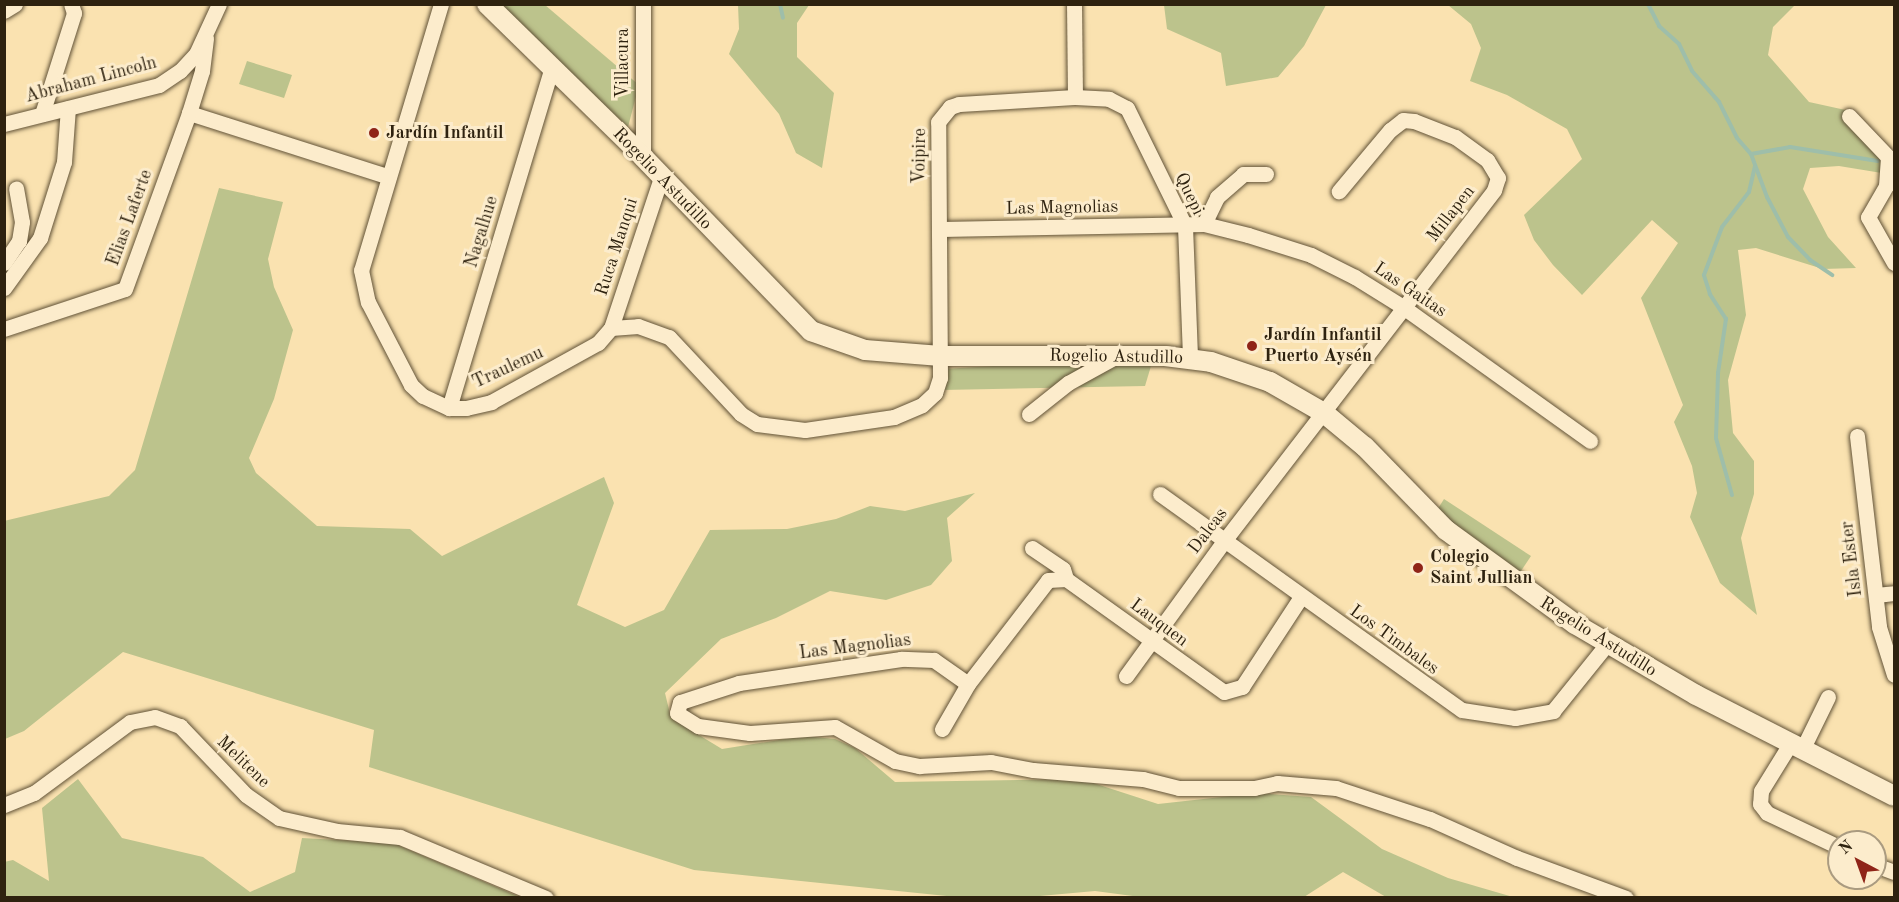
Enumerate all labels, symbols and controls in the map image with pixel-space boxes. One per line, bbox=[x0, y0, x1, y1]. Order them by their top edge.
street label: Villacura bbox=[612, 28, 634, 98]
street label: Abraham Lincoln bbox=[23, 52, 159, 108]
place label: Jardín Infantil bbox=[386, 122, 504, 144]
street label: Rogelio Astudillo bbox=[608, 123, 716, 235]
marker: Jardín Infantil bbox=[367, 126, 381, 140]
street label: Voipire bbox=[909, 128, 931, 184]
street label: Elias Laferte bbox=[103, 167, 157, 269]
street label: Quepi bbox=[1170, 169, 1208, 219]
street label: Millapen bbox=[1422, 181, 1480, 247]
street label: Nagalhue bbox=[461, 194, 503, 270]
street label: Ruca Manqui bbox=[591, 195, 643, 299]
street label: Las Magnolias bbox=[1006, 196, 1118, 220]
street label: Las Gaitas bbox=[1369, 258, 1451, 322]
place label: Jardín Infantil Puerto Aysén bbox=[1264, 325, 1382, 368]
marker: Jardín Infantil Puerto Aysén bbox=[1245, 339, 1259, 353]
street label: Traulemu bbox=[469, 342, 547, 394]
street label: Rogelio Astudillo bbox=[1049, 345, 1183, 369]
street label: Dalcas bbox=[1184, 504, 1232, 558]
street label: Isla Ester bbox=[1837, 520, 1867, 598]
place label: Colegio Saint Jullian bbox=[1430, 547, 1532, 590]
marker: Colegio Saint Jullian bbox=[1411, 561, 1425, 575]
street label: Rogelio Astudillo bbox=[1536, 592, 1660, 682]
street label: Lauquen bbox=[1126, 594, 1192, 652]
street label: Los Timbales bbox=[1345, 600, 1443, 680]
street label: Las Magnolias bbox=[798, 629, 912, 665]
street label: Melitene bbox=[212, 731, 274, 793]
north arrow bbox=[1827, 830, 1887, 890]
text: N bbox=[1837, 838, 1856, 858]

